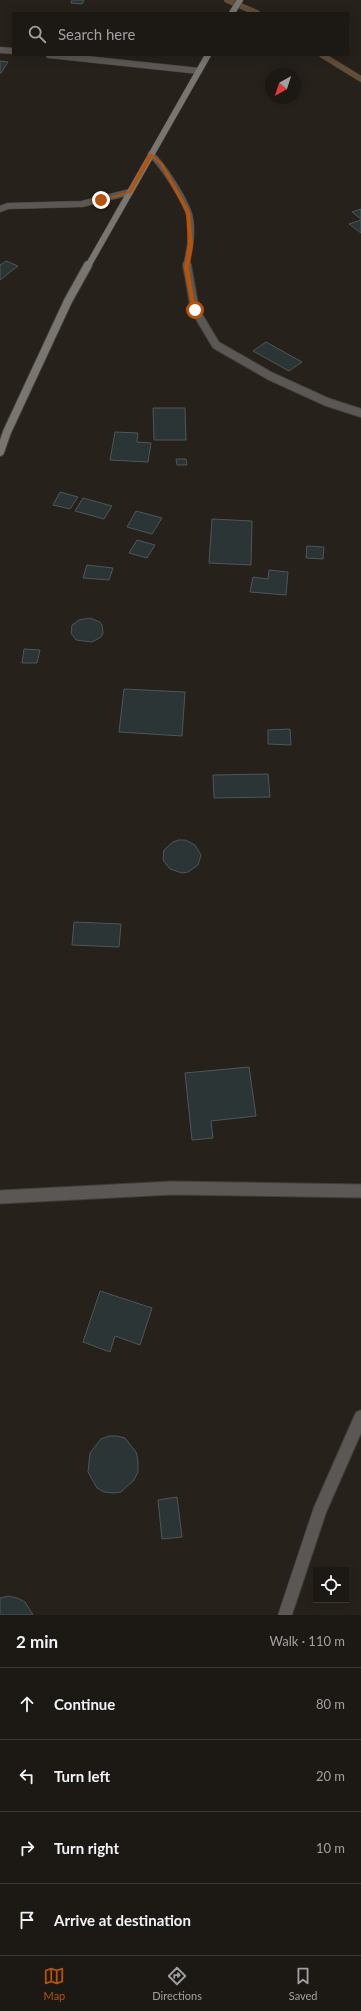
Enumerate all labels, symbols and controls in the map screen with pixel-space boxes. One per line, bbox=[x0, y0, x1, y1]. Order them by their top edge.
search box bbox=[12, 12, 349, 56]
icon: search bbox=[26, 23, 48, 45]
text: Search here bbox=[58, 25, 135, 43]
north arrow bbox=[265, 68, 301, 104]
route end bbox=[92, 191, 110, 209]
route start bbox=[186, 301, 204, 319]
map controls bbox=[313, 1567, 349, 1603]
button: locate bbox=[313, 1567, 349, 1603]
text: 2 min bbox=[16, 1631, 58, 1652]
text: Walk · 110 m bbox=[269, 1633, 345, 1649]
icon: ahead bbox=[16, 1693, 38, 1715]
text: Continue bbox=[54, 1695, 115, 1713]
text: 80 m bbox=[316, 1696, 345, 1712]
icon: left bbox=[16, 1765, 38, 1787]
text: Turn left bbox=[54, 1767, 110, 1785]
text: 20 m bbox=[316, 1768, 345, 1784]
icon: right bbox=[16, 1837, 38, 1859]
text: Turn right bbox=[54, 1839, 119, 1857]
text: 10 m bbox=[316, 1840, 345, 1856]
icon: arrive bbox=[16, 1909, 38, 1931]
text: Arrive at destination bbox=[54, 1911, 191, 1929]
tab: Map bbox=[43, 1965, 65, 2002]
tab: Directions bbox=[152, 1965, 202, 2002]
tab: Saved bbox=[289, 1965, 318, 2002]

